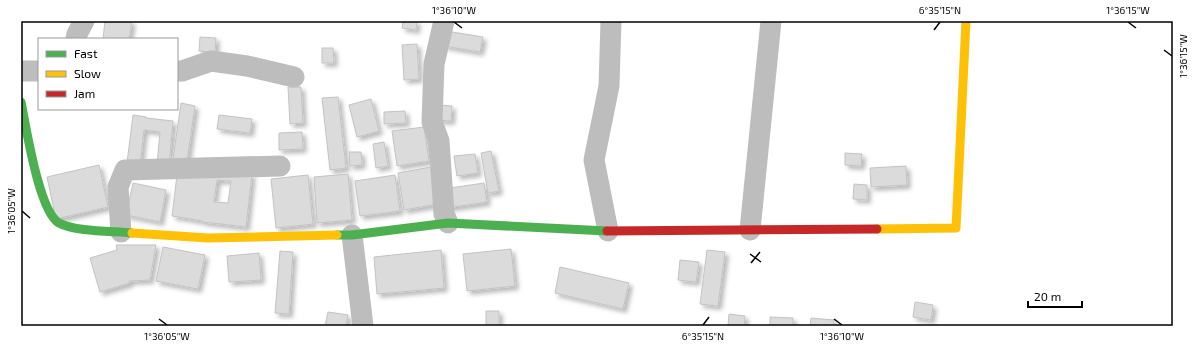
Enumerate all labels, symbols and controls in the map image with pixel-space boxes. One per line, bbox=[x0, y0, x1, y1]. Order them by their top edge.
text: 1°36'10"W bbox=[432, 4, 477, 16]
text: 6°35'15"N bbox=[919, 4, 961, 16]
text: 1°36'15"W bbox=[1106, 4, 1150, 16]
text: 1°36'15"W bbox=[1177, 34, 1189, 78]
legend bbox=[38, 38, 178, 110]
text: Fast bbox=[74, 46, 98, 60]
text: Slow bbox=[74, 66, 101, 80]
text: Jam bbox=[74, 86, 95, 100]
text: 1°36'05"W bbox=[5, 188, 17, 234]
scale bar bbox=[1028, 283, 1082, 309]
text: 20 m bbox=[1034, 289, 1061, 303]
text: 1°36'05"W bbox=[144, 330, 190, 342]
text: 6°35'15"N bbox=[682, 330, 724, 342]
text: 1°36'10"W bbox=[820, 330, 865, 342]

